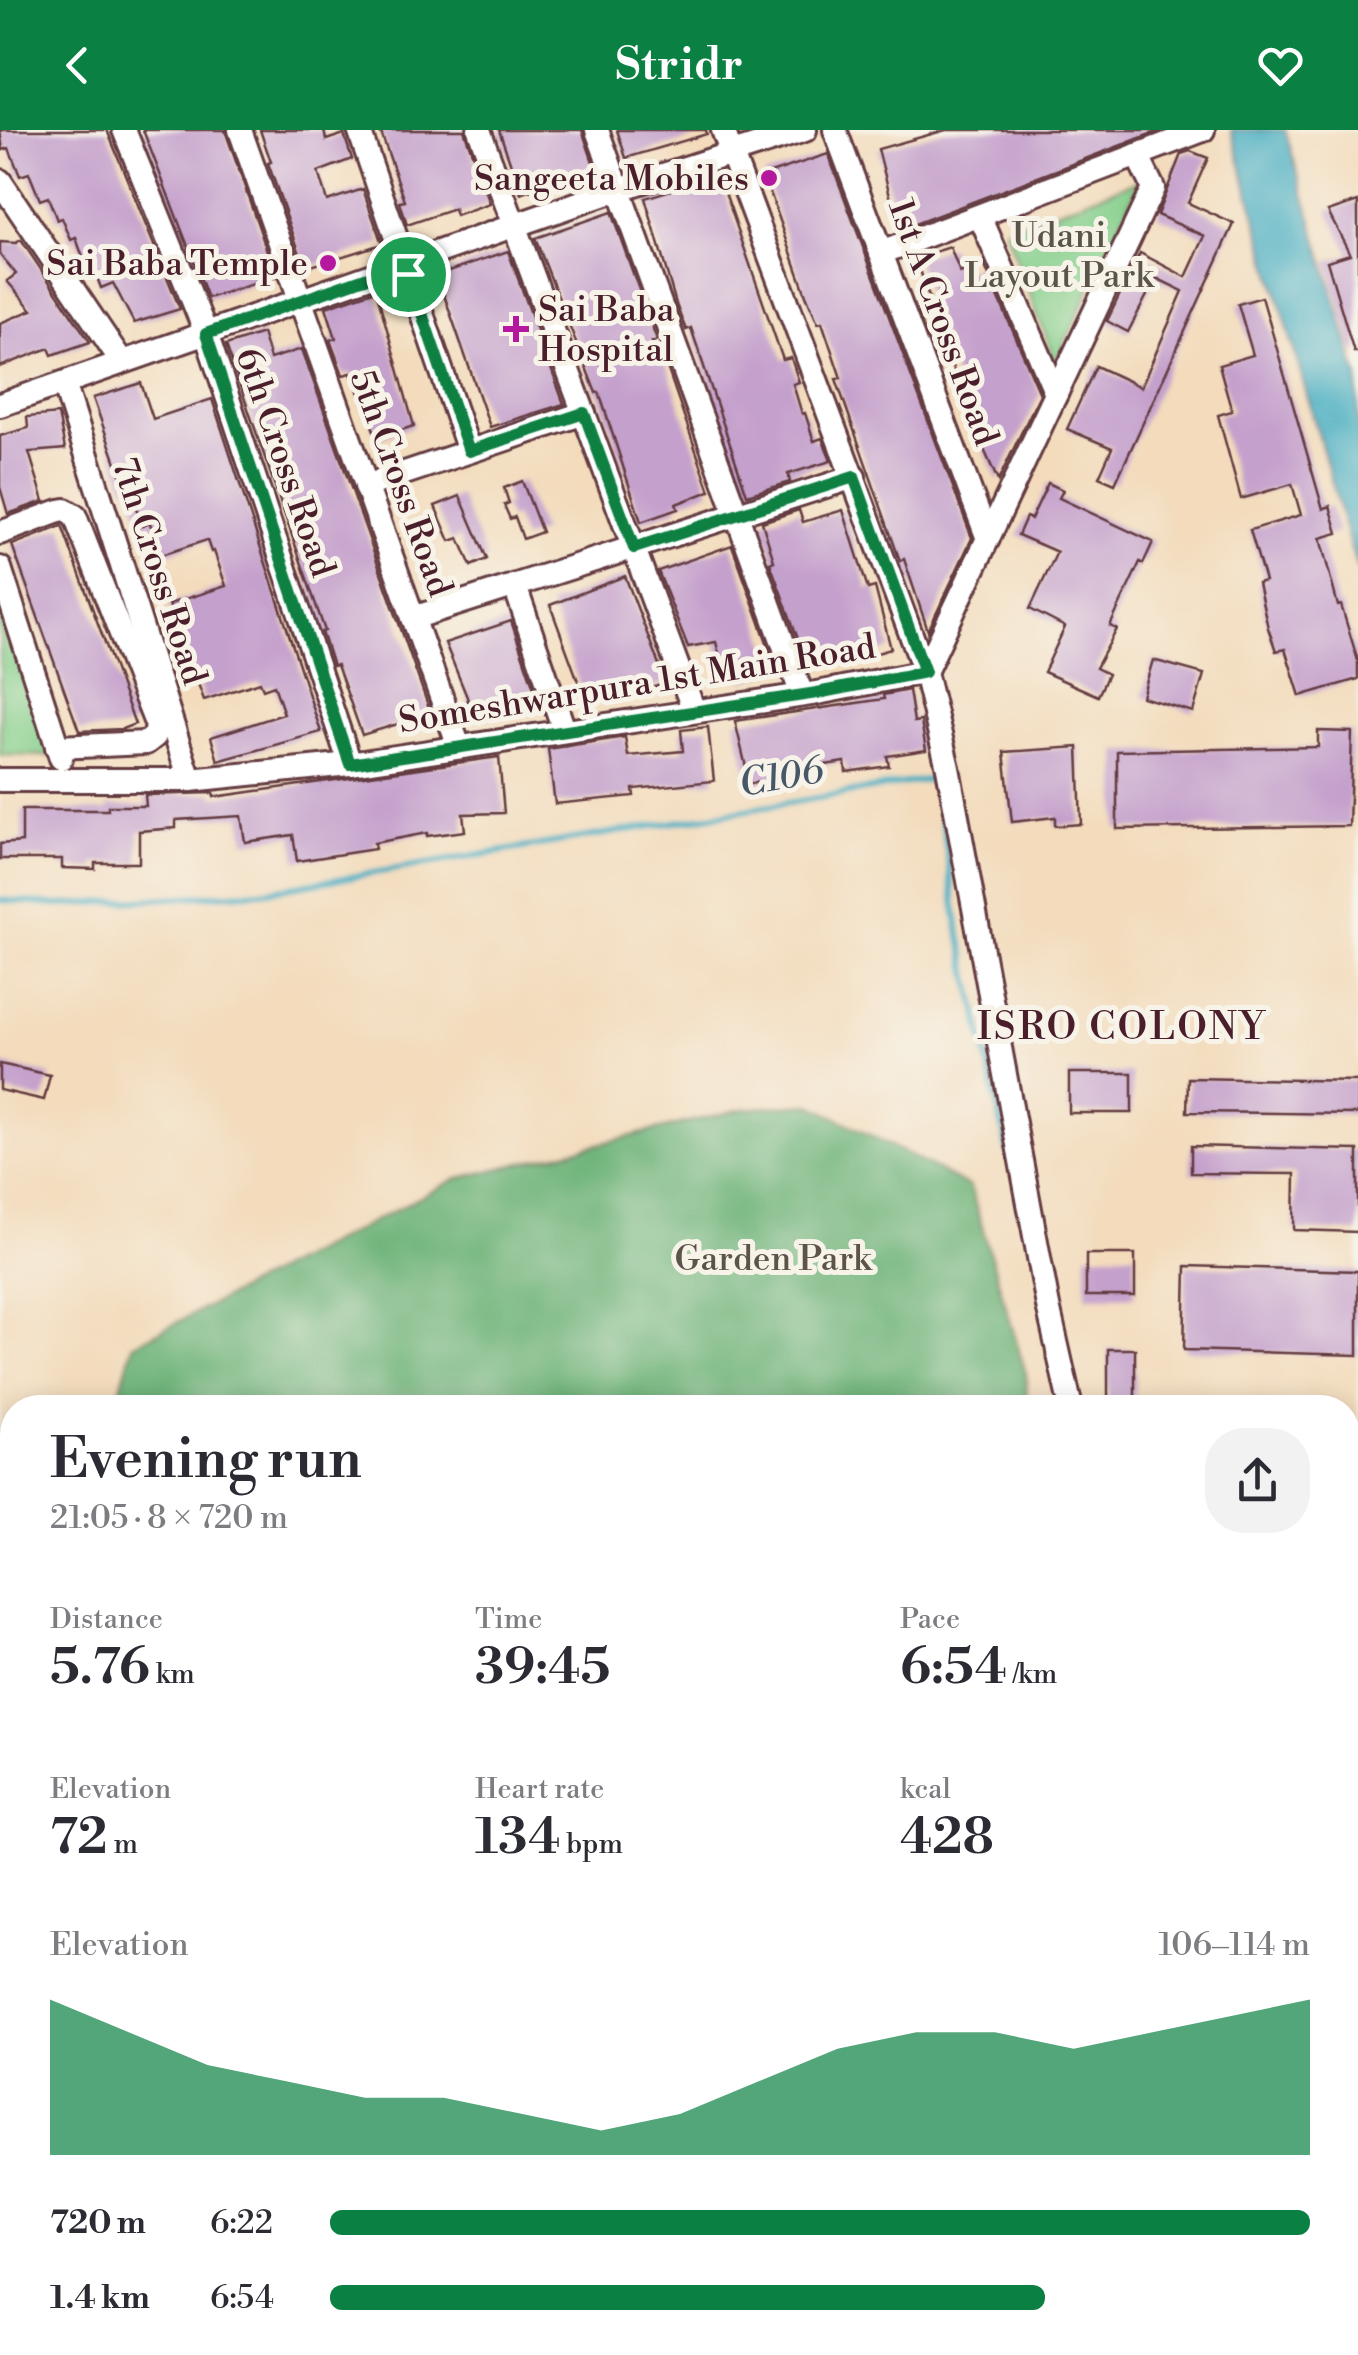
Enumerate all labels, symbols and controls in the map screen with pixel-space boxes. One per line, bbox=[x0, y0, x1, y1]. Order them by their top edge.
text: Stridr bbox=[615, 37, 743, 94]
icon: back bbox=[50, 38, 105, 93]
icon: heart bbox=[1253, 38, 1308, 93]
place label: Sangeeta Mobiles bbox=[474, 158, 749, 201]
marker: Sangeeta Mobiles bbox=[758, 167, 780, 189]
street label: 1st A Cross Road bbox=[878, 193, 1007, 452]
park label: Udani Layout Park bbox=[965, 215, 1155, 298]
pin bbox=[366, 232, 451, 317]
place label: Sai Baba Temple bbox=[46, 243, 308, 286]
icon: arrive bbox=[381, 247, 436, 302]
marker: Sai Baba Temple bbox=[317, 252, 339, 274]
place label: Sai Baba Hospital bbox=[538, 289, 675, 372]
marker: Sai Baba Hospital bbox=[503, 316, 529, 342]
street label: 6th Cross Road bbox=[225, 342, 344, 583]
street label: 5th Cross Road bbox=[340, 365, 461, 603]
street label: 7th Cross Road bbox=[102, 453, 216, 690]
street label: Someshwarpura 1st Main Road bbox=[396, 626, 879, 743]
water label: C106 bbox=[735, 747, 828, 808]
district label: ISRO COLONY bbox=[977, 1004, 1267, 1051]
park label: Garden Park bbox=[675, 1238, 873, 1281]
text: Evening run bbox=[50, 1426, 362, 1495]
button: share bbox=[1205, 1428, 1310, 1533]
text: 21:05 · 8 × 720 m bbox=[50, 1498, 288, 1538]
text: Distance bbox=[50, 1602, 163, 1637]
text: Time bbox=[475, 1602, 542, 1637]
text: Pace bbox=[900, 1602, 960, 1637]
text: 5.76 bbox=[50, 1637, 150, 1699]
text: 39:45 bbox=[475, 1637, 610, 1699]
text: 6:54 bbox=[900, 1637, 1007, 1699]
text: km bbox=[150, 1657, 195, 1692]
text: /km bbox=[1007, 1657, 1057, 1692]
text: Elevation bbox=[50, 1772, 171, 1807]
text: Heart rate bbox=[475, 1772, 604, 1807]
text: kcal bbox=[900, 1772, 951, 1807]
text: 72 bbox=[50, 1807, 108, 1869]
text: 134 bbox=[475, 1807, 561, 1869]
text: 428 bbox=[900, 1807, 994, 1869]
text: m bbox=[108, 1827, 138, 1862]
text: bpm bbox=[561, 1827, 623, 1862]
text: Elevation bbox=[50, 1925, 189, 1965]
text: 106–114 m bbox=[1158, 1925, 1310, 1965]
text: 720 m bbox=[50, 2203, 146, 2243]
text: 6:22 bbox=[210, 2203, 273, 2243]
text: 1.4 km bbox=[50, 2278, 150, 2318]
text: 6:54 bbox=[210, 2278, 274, 2318]

